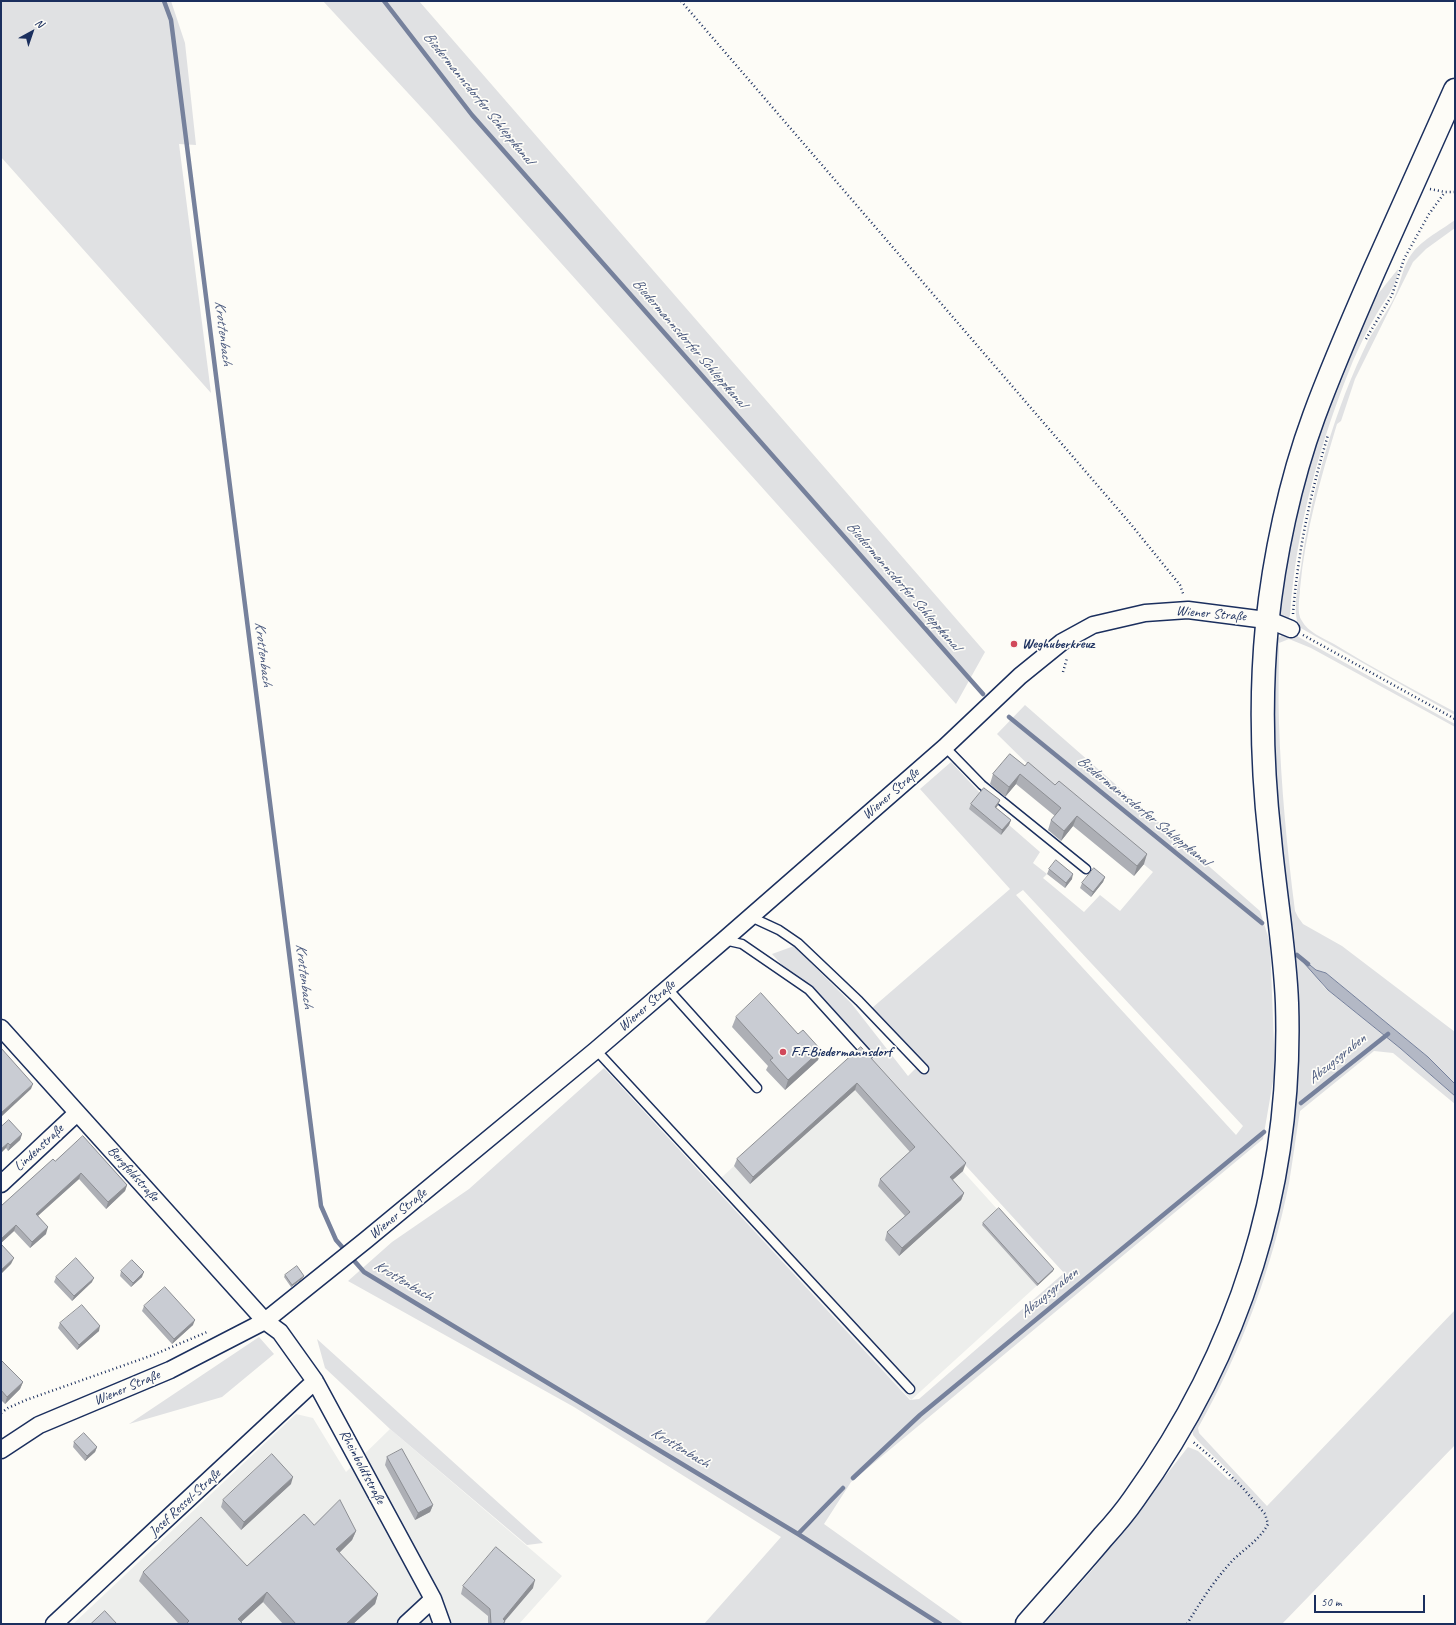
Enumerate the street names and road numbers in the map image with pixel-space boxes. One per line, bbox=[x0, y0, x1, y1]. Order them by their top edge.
street label: Wiener Straße bbox=[1175, 603, 1247, 625]
street label: Wiener Straße bbox=[859, 765, 923, 823]
street label: Wiener Straße bbox=[615, 977, 679, 1035]
street label: Lindenstraße bbox=[11, 1121, 67, 1175]
street label: Bergfeldstraße bbox=[104, 1143, 162, 1205]
street label: Wiener Straße bbox=[366, 1185, 430, 1243]
street label: Wiener Straße bbox=[92, 1367, 162, 1409]
street label: Rheinboldtstraße bbox=[335, 1427, 389, 1507]
street label: Josef Ressel-Straße bbox=[146, 1466, 224, 1540]

